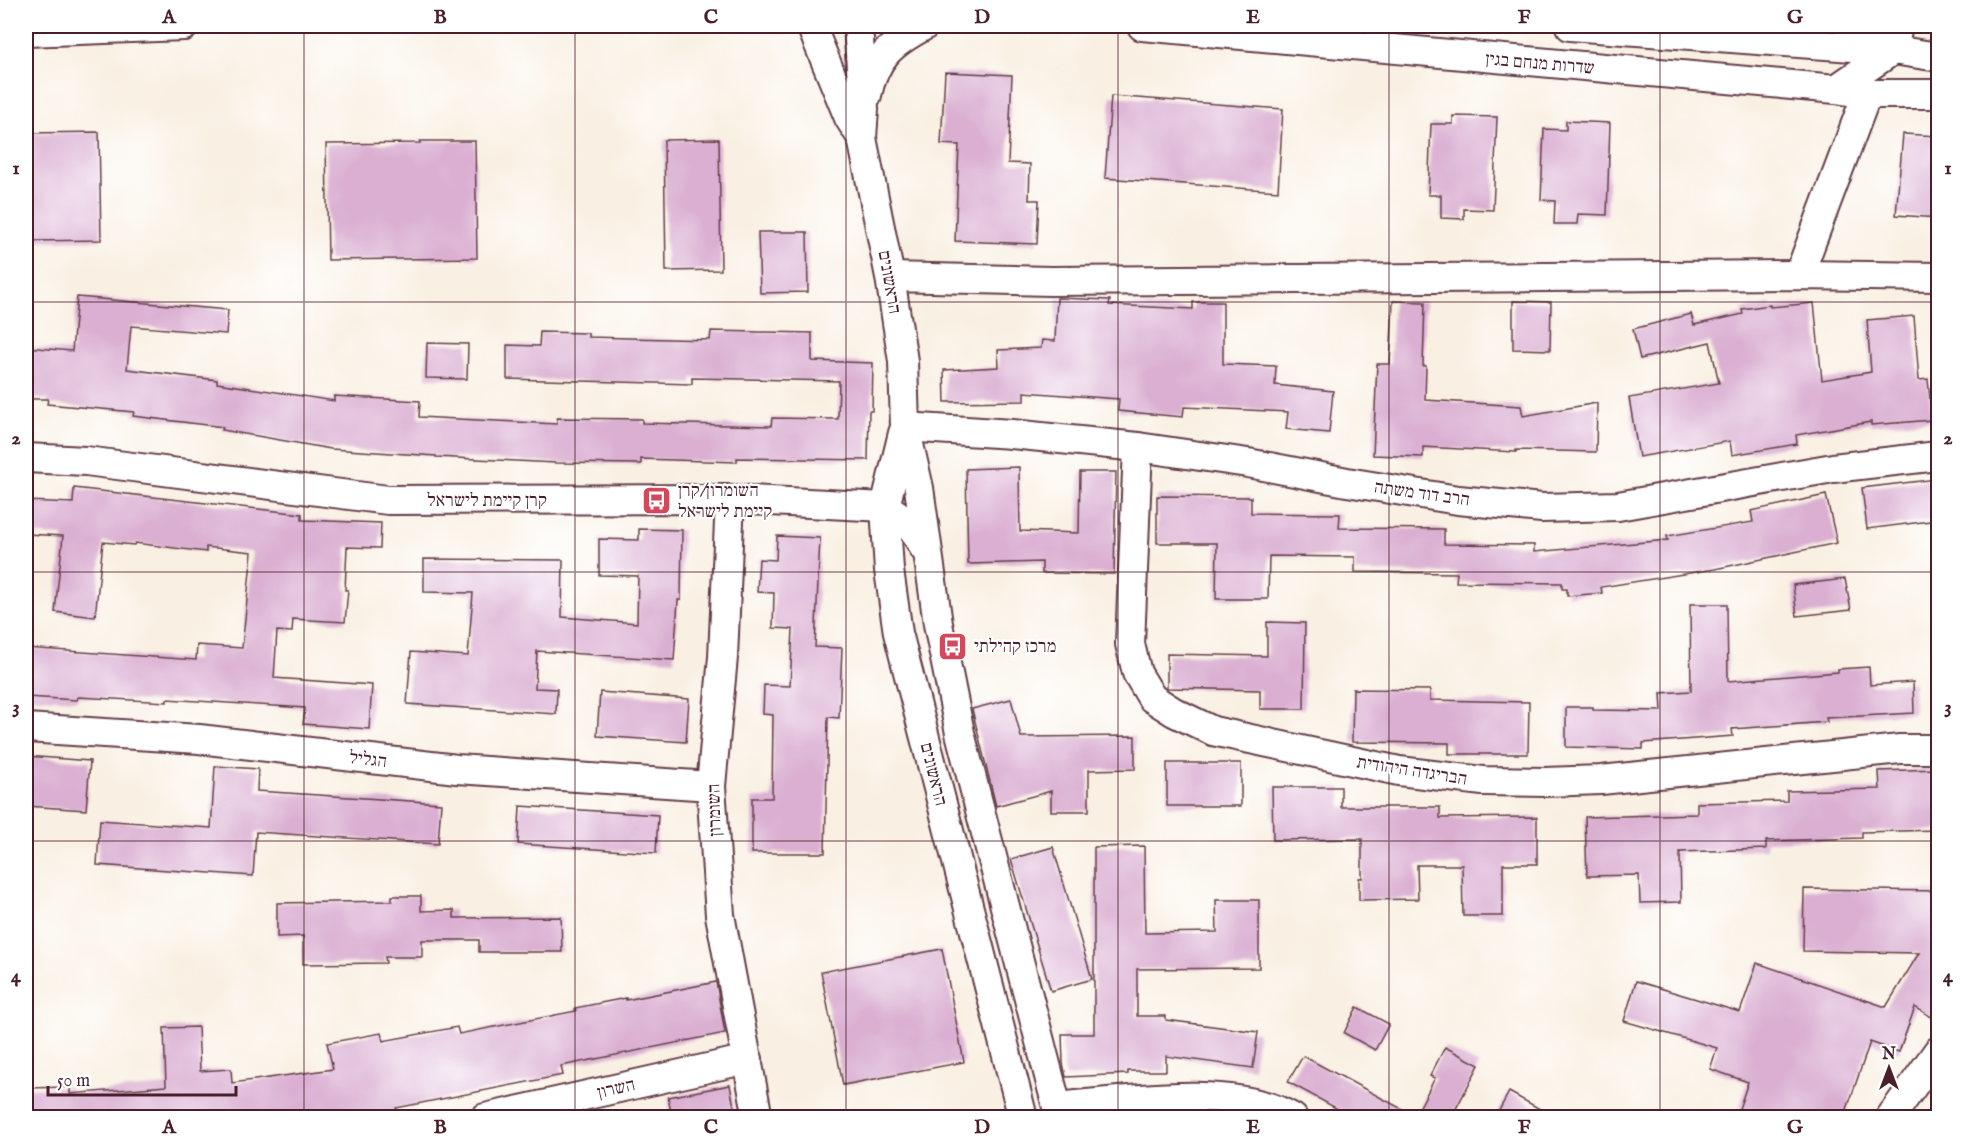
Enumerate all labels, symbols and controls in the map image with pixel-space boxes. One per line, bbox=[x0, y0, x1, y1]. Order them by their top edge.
text: A bbox=[161, 5, 177, 30]
text: B bbox=[433, 5, 447, 30]
text: C bbox=[704, 5, 718, 30]
text: D bbox=[974, 5, 990, 30]
text: E bbox=[1246, 5, 1260, 30]
text: F bbox=[1518, 5, 1531, 30]
text: G bbox=[1787, 5, 1804, 30]
street label: שדרות מנחם בגין bbox=[1484, 48, 1595, 81]
text: 1 bbox=[12, 156, 20, 181]
text: 1 bbox=[1944, 156, 1952, 181]
street label: הראשונים bbox=[872, 249, 905, 316]
text: 2 bbox=[11, 426, 21, 451]
text: 2 bbox=[1943, 426, 1953, 451]
street label: הרב דוד משתה bbox=[1373, 476, 1471, 513]
place label: השומרון/קרן קיימת לישראל bbox=[678, 480, 772, 524]
bus stop icon: השומרון/קרן קיימת לישראל bbox=[641, 484, 673, 516]
street label: קרן קיימת לישראל bbox=[427, 490, 547, 513]
bus stop icon: מרכז קהילתי bbox=[937, 630, 969, 662]
place label: מרכז קהילתי bbox=[974, 636, 1056, 659]
text: 3 bbox=[12, 695, 20, 720]
text: 3 bbox=[1944, 695, 1952, 720]
street label: הראשונים bbox=[914, 740, 951, 808]
street label: הגליל bbox=[348, 747, 388, 774]
street label: הבריגדה היהודית bbox=[1355, 751, 1469, 792]
street label: השומרון bbox=[703, 783, 728, 837]
text: 4 bbox=[11, 964, 22, 989]
text: 4 bbox=[1943, 964, 1954, 989]
north arrow bbox=[1859, 1038, 1919, 1098]
text: N bbox=[1881, 1045, 1896, 1065]
scale bar bbox=[48, 1059, 236, 1097]
text: 50 m bbox=[57, 1070, 90, 1093]
street label: השרון bbox=[595, 1074, 638, 1105]
text: A bbox=[161, 1115, 177, 1140]
text: B bbox=[433, 1115, 447, 1140]
text: C bbox=[704, 1115, 718, 1140]
text: D bbox=[974, 1115, 990, 1140]
text: E bbox=[1246, 1115, 1260, 1140]
text: F bbox=[1518, 1115, 1531, 1140]
text: G bbox=[1787, 1115, 1804, 1140]

